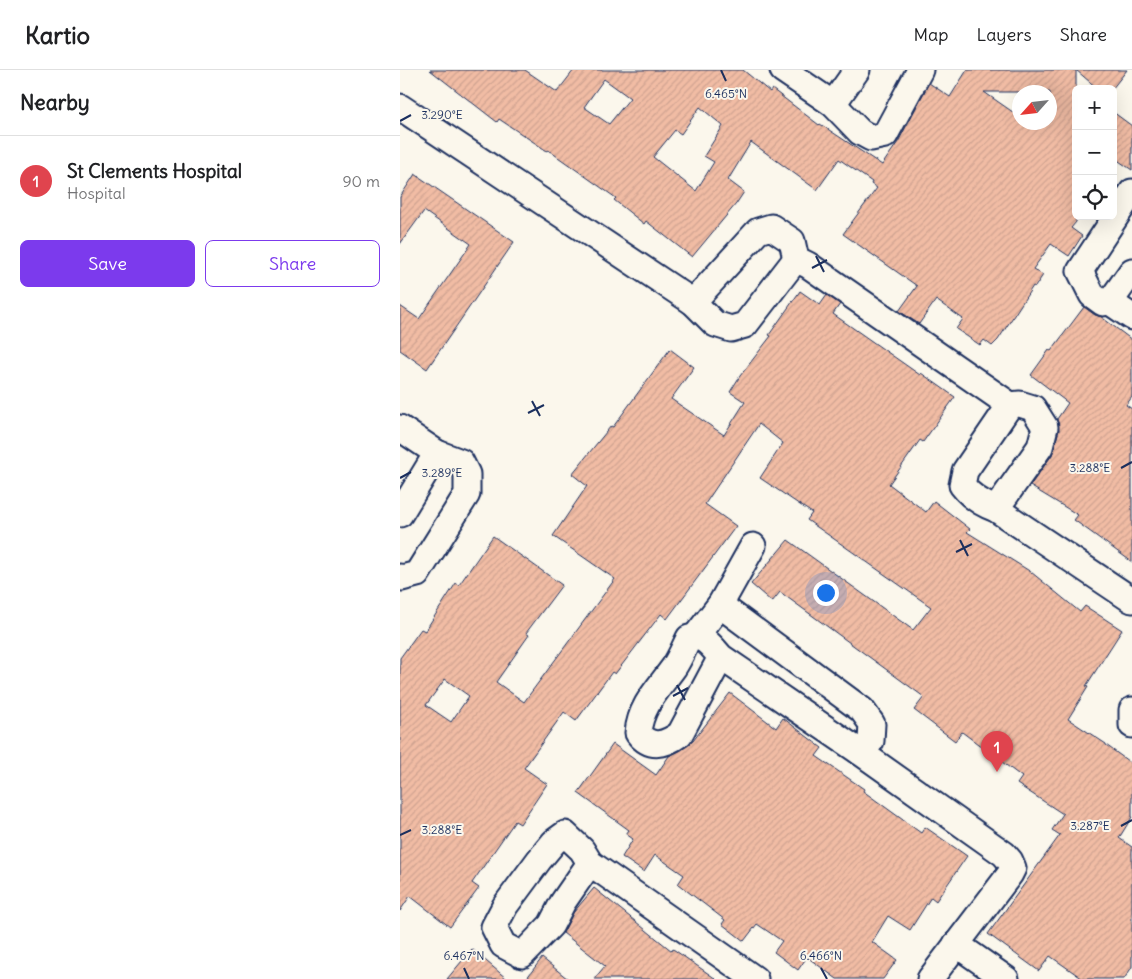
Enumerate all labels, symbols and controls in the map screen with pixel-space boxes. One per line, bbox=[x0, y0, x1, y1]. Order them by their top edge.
text: Kartio bbox=[25, 20, 90, 50]
text: Map bbox=[913, 23, 948, 46]
text: Layers bbox=[976, 23, 1032, 46]
text: Share bbox=[1060, 23, 1107, 46]
north arrow bbox=[1012, 85, 1057, 130]
map controls bbox=[1072, 85, 1117, 220]
button: + bbox=[1072, 85, 1117, 130]
text: 6.465°N bbox=[705, 86, 747, 101]
text: Nearby bbox=[20, 89, 90, 116]
text: 3.290°E bbox=[421, 107, 463, 122]
button: − bbox=[1072, 130, 1117, 175]
text: St Clements Hospital bbox=[67, 159, 242, 183]
text: 1 bbox=[33, 171, 39, 191]
text: 90 m bbox=[342, 171, 380, 191]
button: locate bbox=[1072, 175, 1117, 220]
text: Hospital bbox=[67, 183, 126, 203]
button: Save bbox=[20, 240, 195, 287]
button: Share bbox=[205, 240, 380, 287]
text: 3.288°E bbox=[1070, 460, 1110, 475]
text: 3.289°E bbox=[422, 465, 462, 480]
your location bbox=[813, 580, 839, 606]
pin: 1 bbox=[981, 731, 1013, 772]
text: 3.287°E bbox=[1070, 818, 1110, 833]
text: 3.288°E bbox=[422, 822, 462, 837]
text: 6.467°N bbox=[443, 948, 485, 963]
text: 6.466°N bbox=[800, 948, 842, 963]

